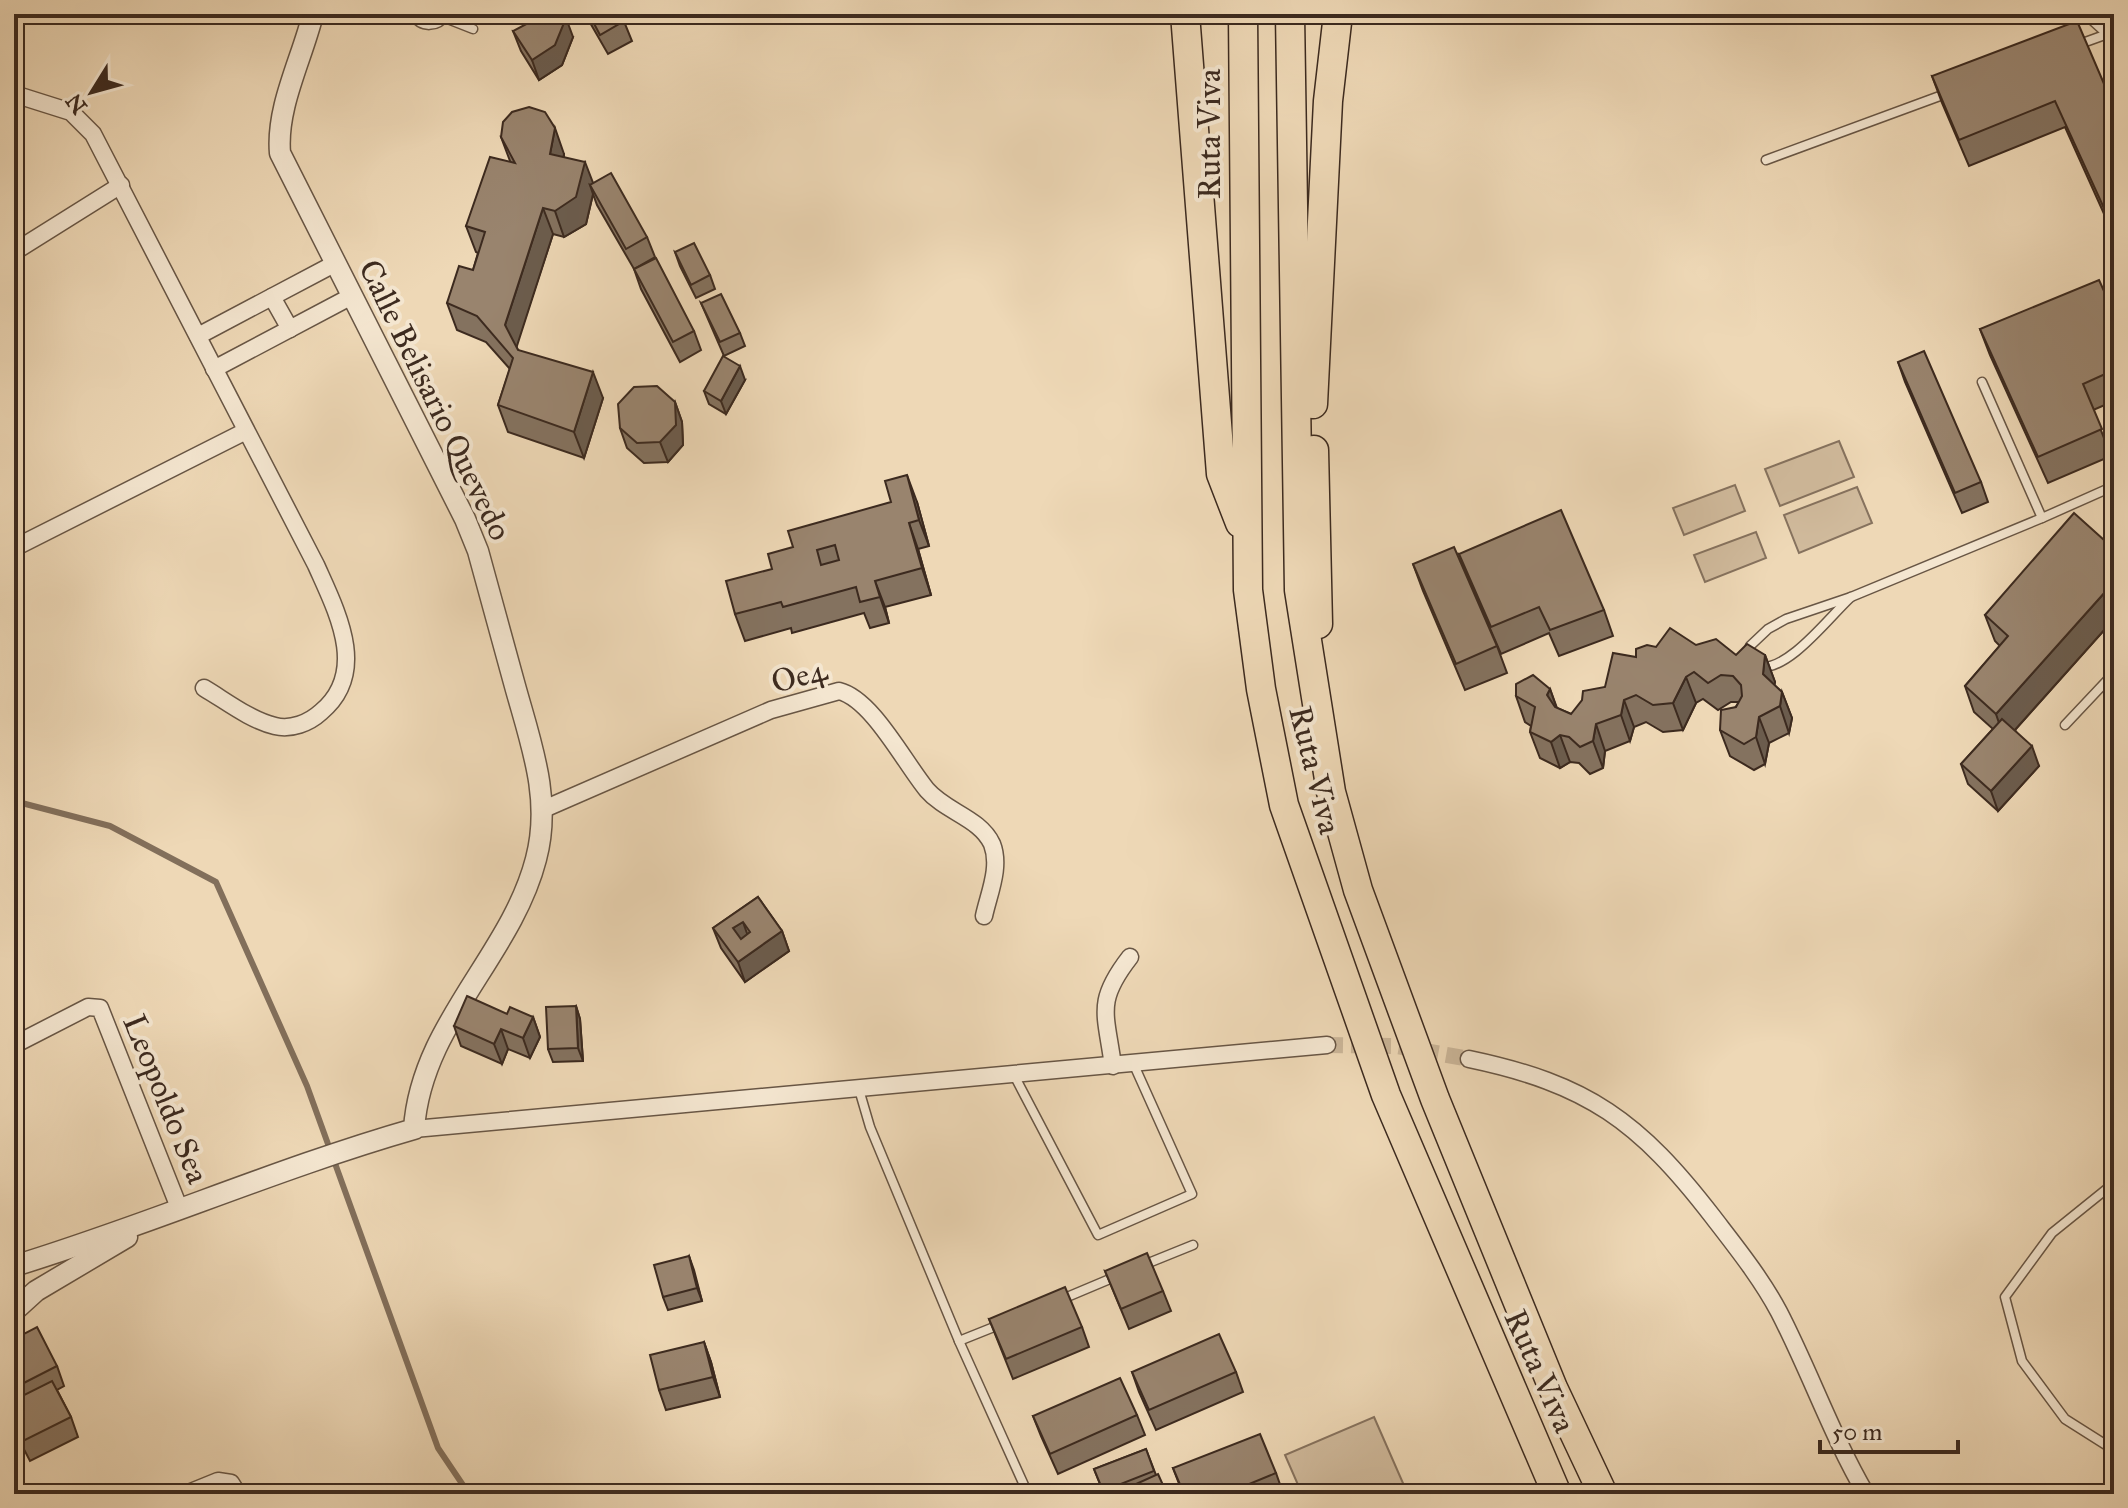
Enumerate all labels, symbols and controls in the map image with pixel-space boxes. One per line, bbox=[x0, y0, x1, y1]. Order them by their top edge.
north arrow bbox=[52, 52, 132, 132]
street label: Ruta Viva bbox=[1190, 68, 1229, 199]
text: N bbox=[60, 88, 93, 119]
street label: Calle Belisario Quevedo bbox=[350, 253, 520, 547]
street label: Oe4 bbox=[767, 650, 832, 702]
street label: Ruta Viva bbox=[1280, 702, 1350, 838]
street label: Leopoldo Sea bbox=[114, 1009, 218, 1190]
street label: Ruta Viva bbox=[1496, 1303, 1585, 1439]
scale bar bbox=[1820, 1404, 1958, 1454]
text: 50 m bbox=[1832, 1417, 1882, 1447]

